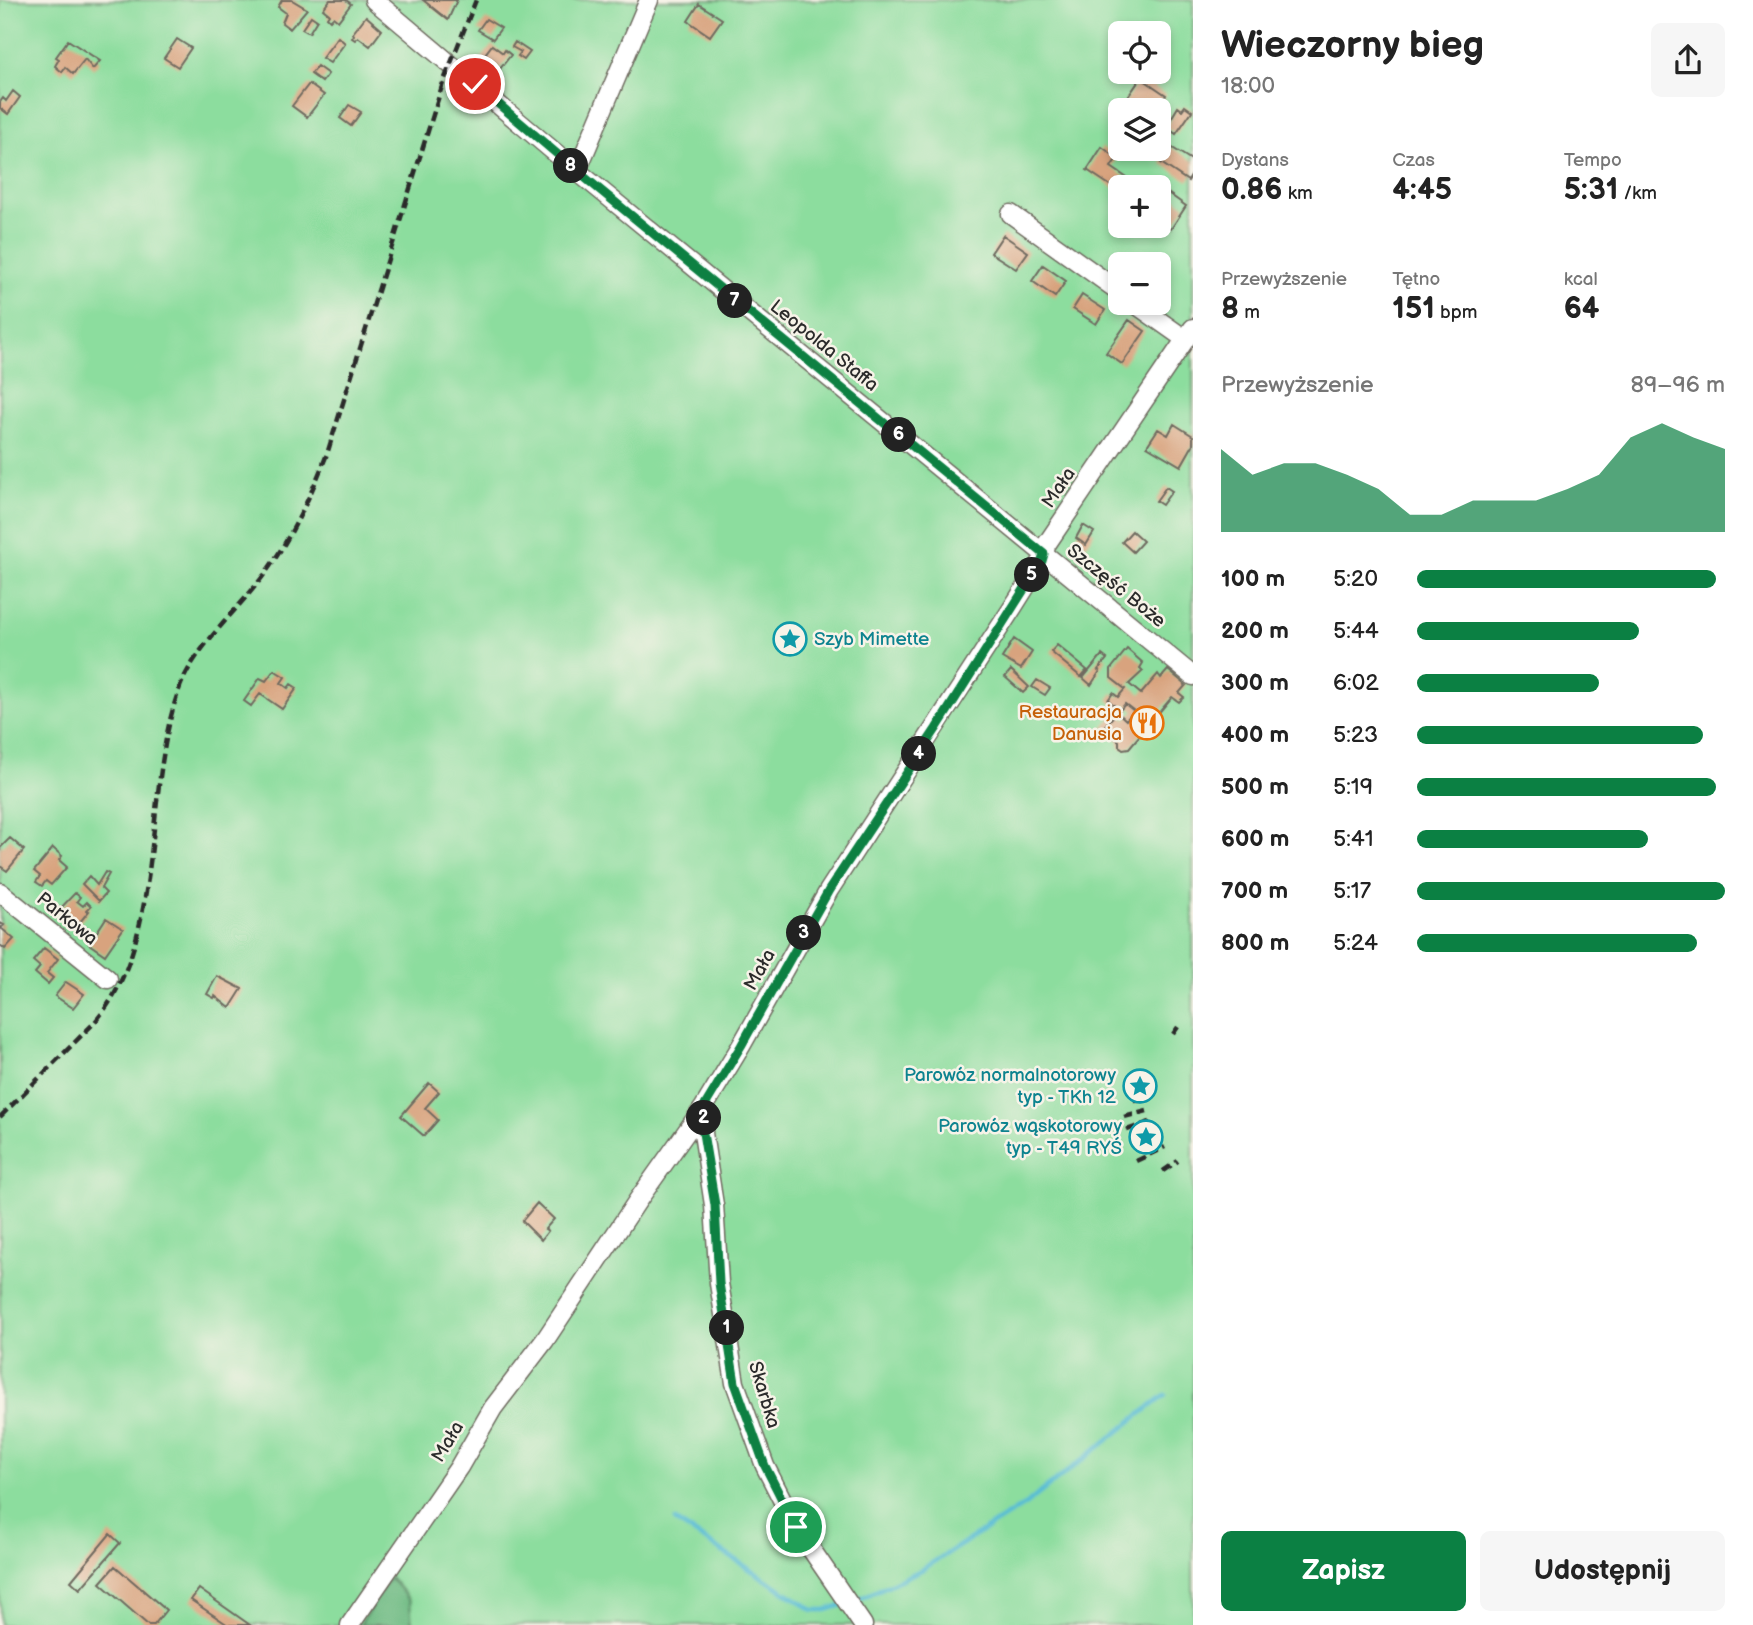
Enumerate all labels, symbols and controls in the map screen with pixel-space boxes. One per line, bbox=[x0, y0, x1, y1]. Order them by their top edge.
map controls bbox=[1108, 21, 1171, 315]
button: locate bbox=[1108, 21, 1171, 84]
text: Wieczorny bieg bbox=[1221, 23, 1484, 68]
button: share bbox=[1651, 23, 1725, 97]
pin bbox=[445, 54, 505, 114]
icon: check bbox=[456, 65, 494, 103]
text: 18:00 bbox=[1221, 72, 1275, 100]
button: layers bbox=[1108, 98, 1171, 161]
pin: 8 bbox=[554, 148, 588, 184]
text: Dystans bbox=[1221, 149, 1289, 172]
text: Czas bbox=[1392, 149, 1435, 172]
text: Tempo bbox=[1564, 149, 1622, 172]
text: 8 bbox=[565, 154, 576, 177]
text: 0.86 bbox=[1221, 172, 1283, 208]
text: 4:45 bbox=[1392, 172, 1452, 208]
text: 5:31 bbox=[1564, 172, 1618, 208]
button: + bbox=[1108, 175, 1171, 238]
text: km bbox=[1283, 182, 1313, 205]
text: /km bbox=[1618, 182, 1657, 205]
button: − bbox=[1108, 252, 1171, 315]
text: Przewyższenie bbox=[1221, 268, 1347, 291]
text: Tętno bbox=[1392, 268, 1440, 291]
text: kcal bbox=[1564, 268, 1598, 291]
pin: 7 bbox=[718, 284, 752, 318]
text: 7 bbox=[729, 289, 740, 312]
text: 8 bbox=[1221, 291, 1239, 327]
text: 151 bbox=[1392, 291, 1435, 327]
text: 64 bbox=[1564, 291, 1600, 327]
street label: Leopolda Staffa bbox=[765, 295, 883, 397]
text: m bbox=[1239, 301, 1260, 324]
text: bpm bbox=[1435, 301, 1477, 324]
text: Przewyższenie bbox=[1221, 371, 1374, 399]
text: 89–96 m bbox=[1631, 371, 1725, 399]
pin: 6 bbox=[881, 418, 916, 452]
text: 6 bbox=[893, 423, 904, 446]
street label: Mała bbox=[1037, 463, 1081, 513]
street label: Szczęść Boże bbox=[1062, 539, 1170, 633]
pin: 5 bbox=[1014, 558, 1050, 592]
text: 5 bbox=[1026, 563, 1037, 586]
text: 100 m bbox=[1221, 565, 1285, 593]
text: 5:20 bbox=[1333, 565, 1378, 593]
text: 200 m bbox=[1221, 617, 1289, 645]
text: 5:44 bbox=[1333, 617, 1379, 645]
place icon: Szyb Mimette bbox=[771, 620, 809, 658]
place label: Szyb Mimette bbox=[814, 628, 929, 651]
text: 300 m bbox=[1221, 669, 1289, 697]
text: 6:02 bbox=[1333, 669, 1379, 697]
place label: Restauracja Danusia bbox=[1019, 701, 1122, 746]
restaurant icon: Restauracja Danusia bbox=[1128, 704, 1166, 742]
text: 400 m bbox=[1221, 721, 1289, 749]
text: 5:23 bbox=[1333, 721, 1378, 749]
pin: 4 bbox=[902, 736, 936, 772]
text: 4 bbox=[913, 742, 924, 765]
text: 500 m bbox=[1221, 773, 1289, 801]
text: 5:19 bbox=[1333, 773, 1373, 801]
text: 600 m bbox=[1221, 825, 1289, 853]
text: 5:41 bbox=[1333, 825, 1374, 853]
text: 700 m bbox=[1221, 877, 1288, 905]
text: 5:17 bbox=[1333, 877, 1371, 905]
street label: Parkowa bbox=[32, 887, 102, 951]
pin: 3 bbox=[786, 916, 822, 950]
text: 3 bbox=[798, 921, 809, 944]
text: 800 m bbox=[1221, 929, 1289, 957]
text: 5:24 bbox=[1333, 929, 1378, 957]
street label: Mała bbox=[739, 945, 781, 995]
place label: Parowóz normalnotorowy typ - TKh 12 bbox=[904, 1064, 1117, 1109]
place icon: Parowóz normalnotorowy typ - TKh 12 bbox=[1121, 1067, 1159, 1105]
pin: 2 bbox=[686, 1100, 722, 1136]
text: 2 bbox=[698, 1106, 709, 1129]
place label: Parowóz wąskotorowy typ - T49 RYŚ bbox=[938, 1115, 1122, 1160]
place icon: Parowóz wąskotorowy typ - T49 RYŚ bbox=[1127, 1118, 1165, 1156]
pin: 1 bbox=[710, 1310, 744, 1346]
text: 1 bbox=[723, 1316, 731, 1339]
street label: Skarbka bbox=[743, 1359, 785, 1431]
street label: Mała bbox=[427, 1417, 469, 1467]
pin bbox=[766, 1497, 826, 1557]
icon: arrive bbox=[777, 1508, 815, 1546]
button: Zapisz bbox=[1221, 1531, 1466, 1611]
button: Udostępnij bbox=[1480, 1531, 1725, 1611]

